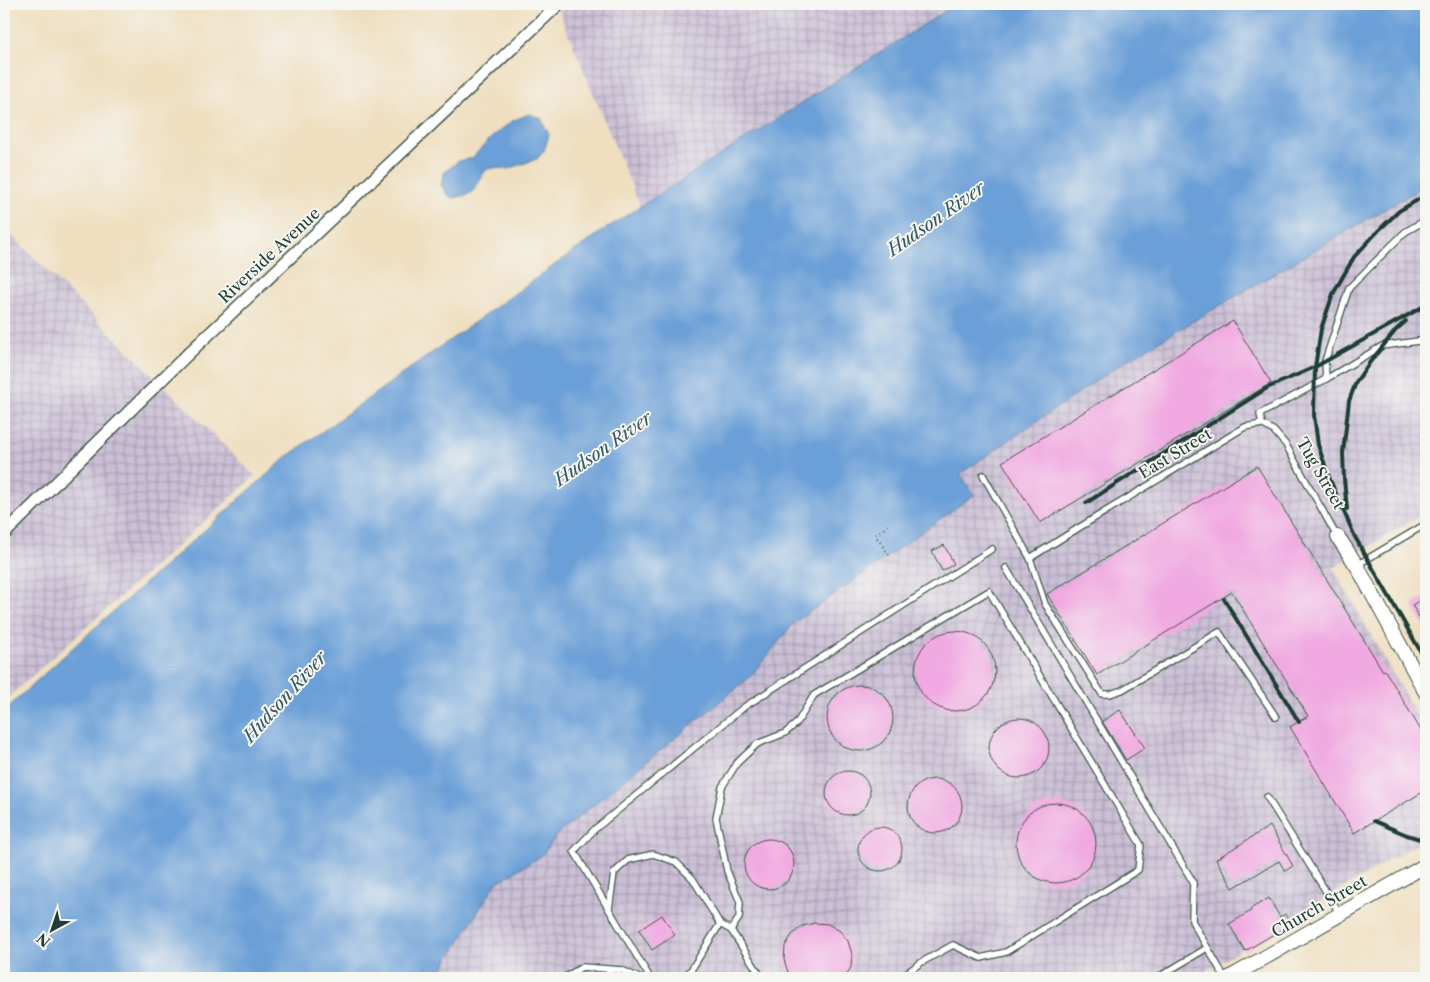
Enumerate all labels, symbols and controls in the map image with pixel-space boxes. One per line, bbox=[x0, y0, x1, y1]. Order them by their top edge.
water label: Hudson River bbox=[881, 176, 991, 262]
street label: Riverside Avenue bbox=[214, 203, 324, 307]
water label: Hudson River bbox=[548, 406, 658, 492]
street label: East Street bbox=[1135, 423, 1215, 483]
street label: Tug Street bbox=[1293, 434, 1350, 513]
water label: Hudson River bbox=[237, 646, 333, 749]
street label: Church Street bbox=[1268, 870, 1371, 941]
north arrow bbox=[28, 904, 78, 954]
text: N bbox=[33, 929, 54, 951]

